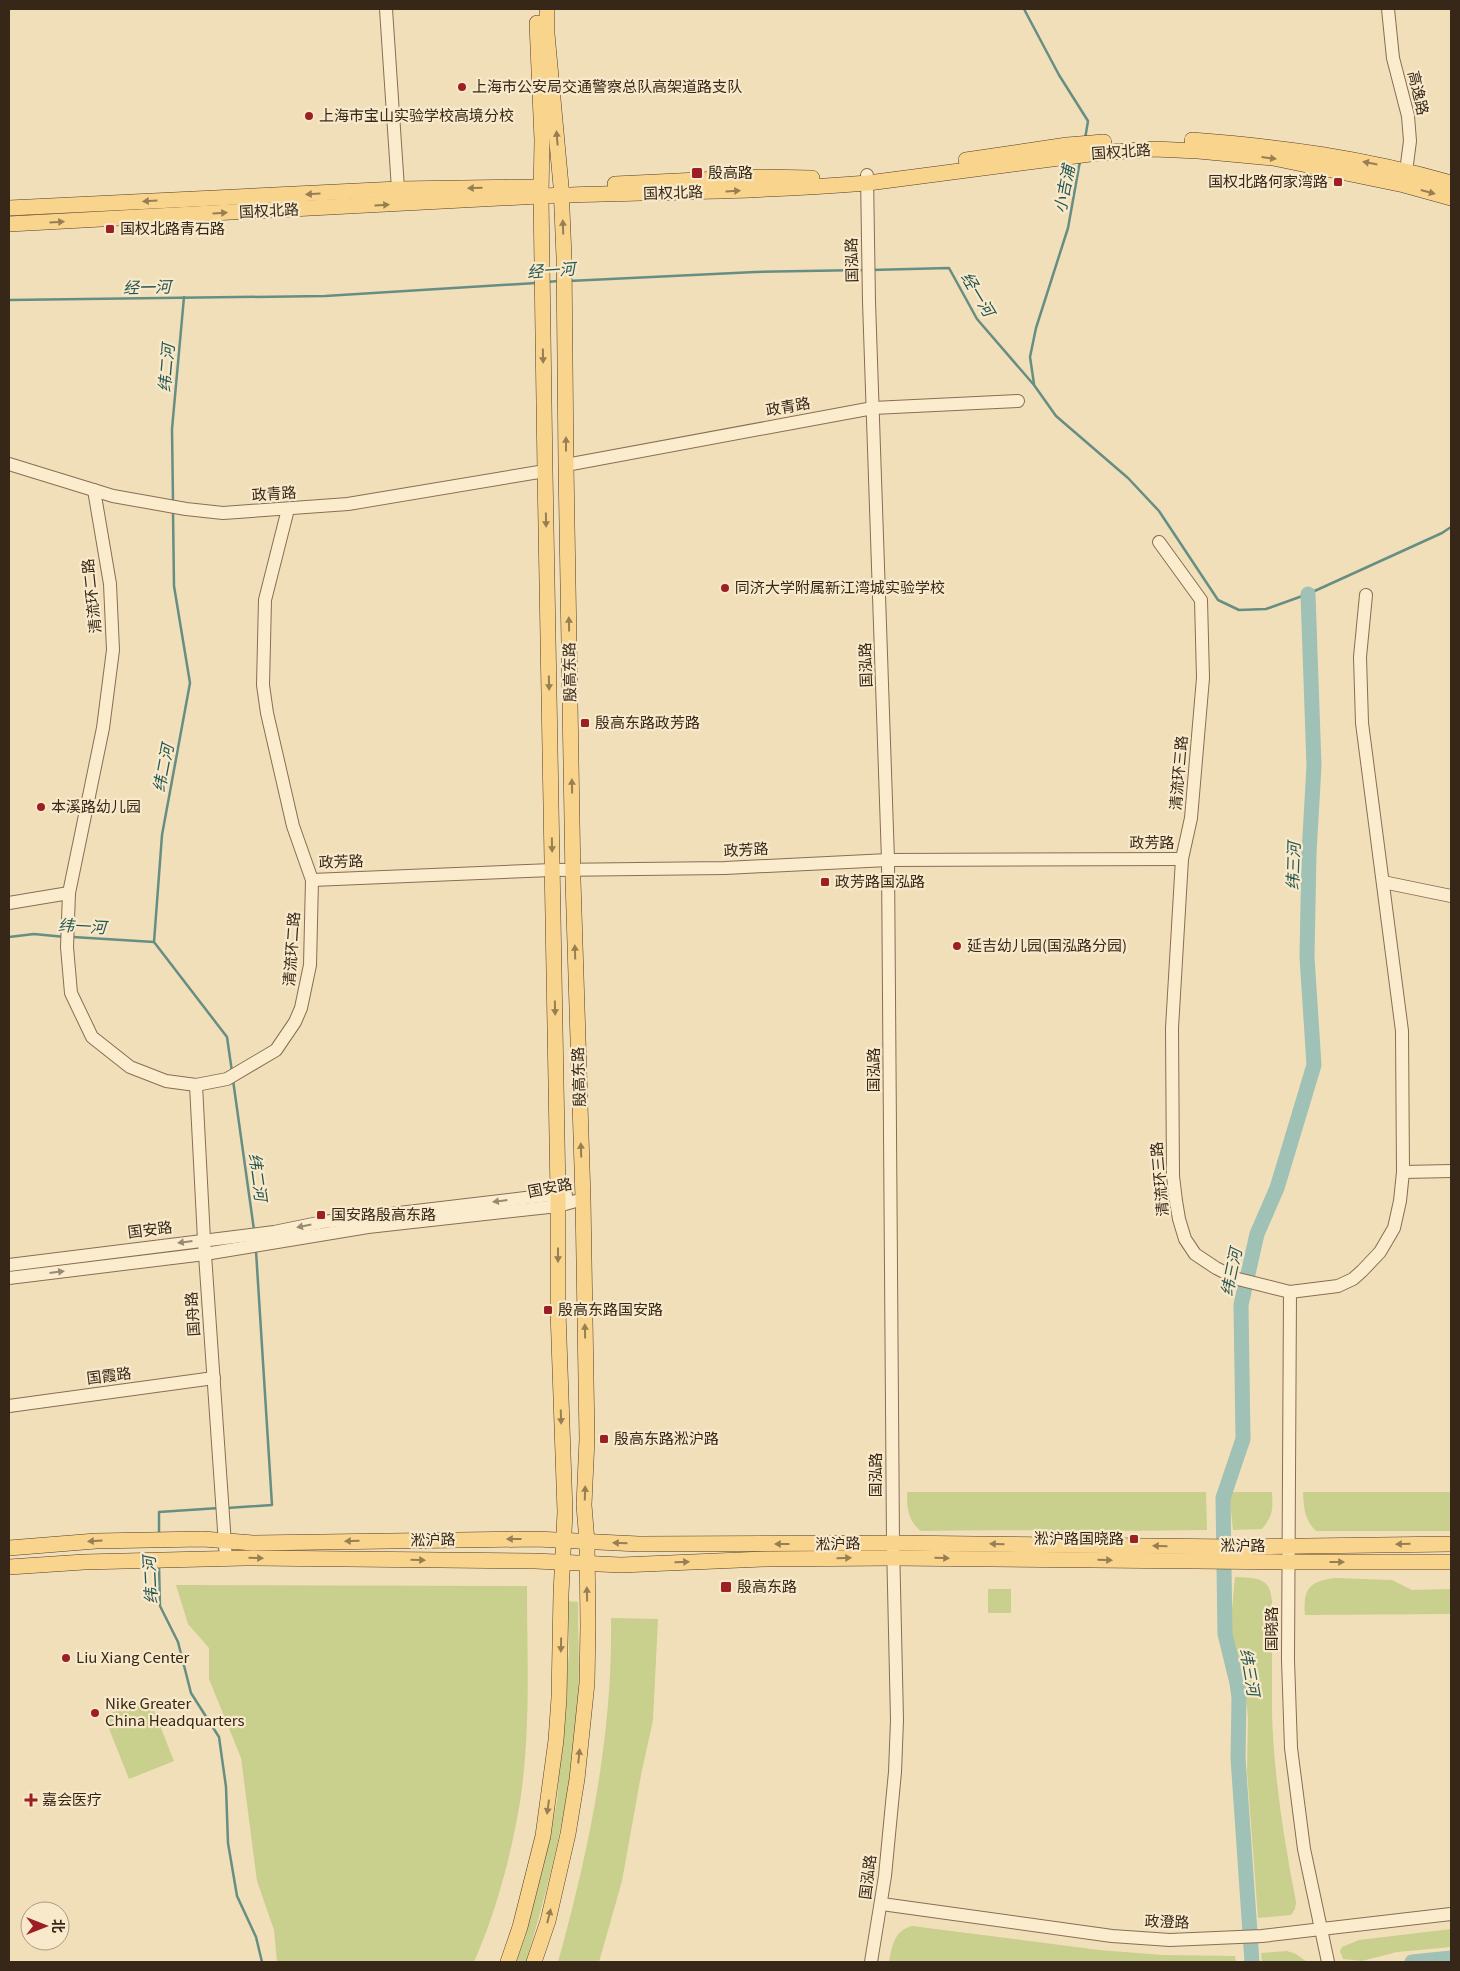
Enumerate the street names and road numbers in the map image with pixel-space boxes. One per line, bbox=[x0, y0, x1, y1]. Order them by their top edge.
street label: 高逸路 bbox=[1404, 68, 1435, 117]
street label: 国权北路 bbox=[1090, 138, 1152, 163]
street label: 国权北路 bbox=[643, 180, 703, 203]
street label: 国权北路 bbox=[238, 197, 299, 222]
street label: 国泓路 bbox=[840, 237, 861, 283]
street label: 政青路 bbox=[764, 391, 812, 420]
street label: 政青路 bbox=[251, 480, 297, 505]
street label: 清流环二路 bbox=[76, 558, 105, 635]
street label: 殷高东路 bbox=[557, 642, 580, 702]
street label: 国泓路 bbox=[853, 642, 876, 688]
street label: 清流环三路 bbox=[1164, 735, 1191, 811]
street label: 政芳路 bbox=[1129, 831, 1175, 852]
street label: 政芳路 bbox=[723, 837, 769, 860]
street label: 政芳路 bbox=[318, 849, 364, 872]
street label: 清流环二路 bbox=[277, 911, 304, 987]
street label: 殷高东路 bbox=[566, 1047, 589, 1107]
street label: 国泓路 bbox=[862, 1047, 883, 1093]
street label: 清流环三路 bbox=[1145, 1141, 1172, 1217]
street label: 国安路 bbox=[526, 1172, 574, 1201]
street label: 国安路 bbox=[126, 1215, 173, 1242]
street label: 国舟路 bbox=[179, 1291, 204, 1337]
street label: 国霞路 bbox=[85, 1361, 132, 1388]
street label: 国泓路 bbox=[864, 1452, 885, 1498]
street label: 淞沪路 bbox=[410, 1528, 456, 1549]
street label: 淞沪路 bbox=[815, 1532, 861, 1553]
street label: 淞沪路 bbox=[1220, 1534, 1266, 1555]
street label: 国晓路 bbox=[1260, 1606, 1281, 1652]
street label: 国泓路 bbox=[853, 1853, 880, 1900]
street label: 政澄路 bbox=[1144, 1909, 1190, 1932]

